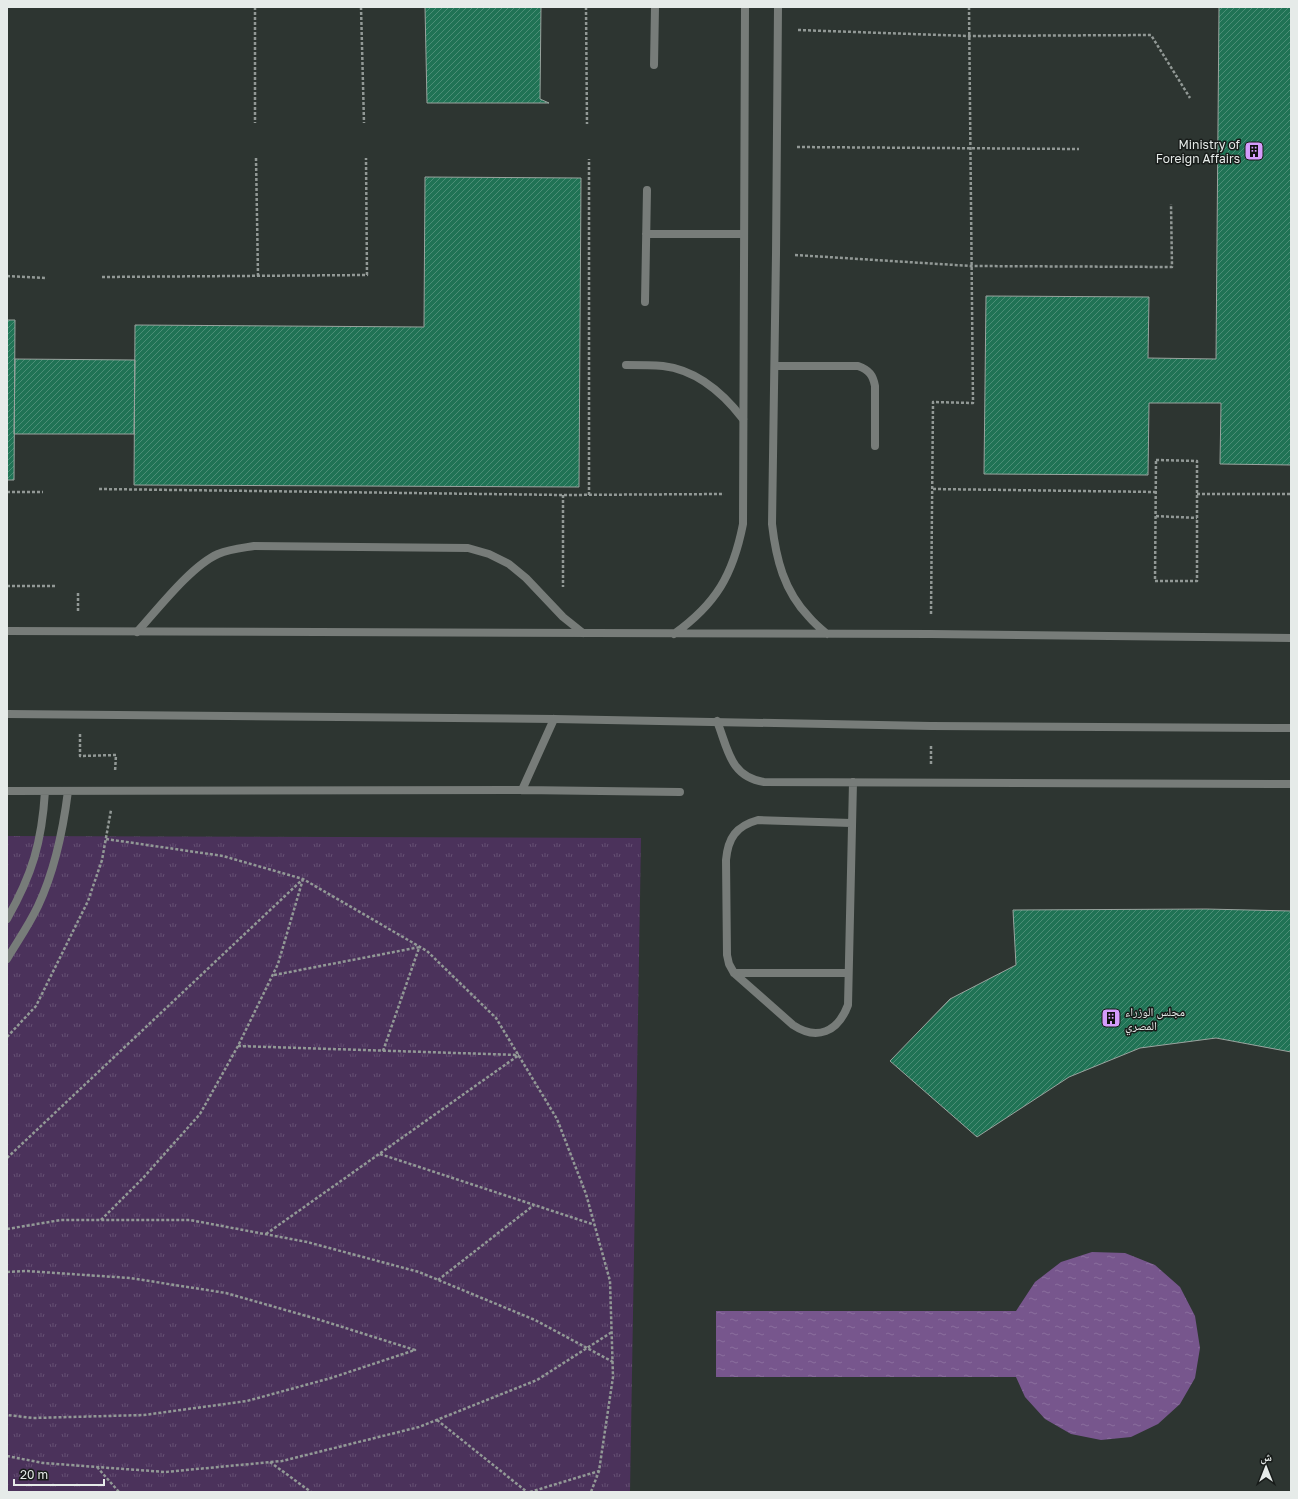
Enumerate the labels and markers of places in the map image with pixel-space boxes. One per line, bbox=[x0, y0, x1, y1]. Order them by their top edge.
place label: Ministry of Foreign Affairs bbox=[1156, 137, 1241, 166]
building icon: Ministry of Foreign Affairs bbox=[1243, 140, 1265, 162]
place label: مجلس الوزراء المصري bbox=[1125, 1004, 1185, 1036]
building icon: مجلس الوزراء المصري bbox=[1100, 1007, 1122, 1029]

